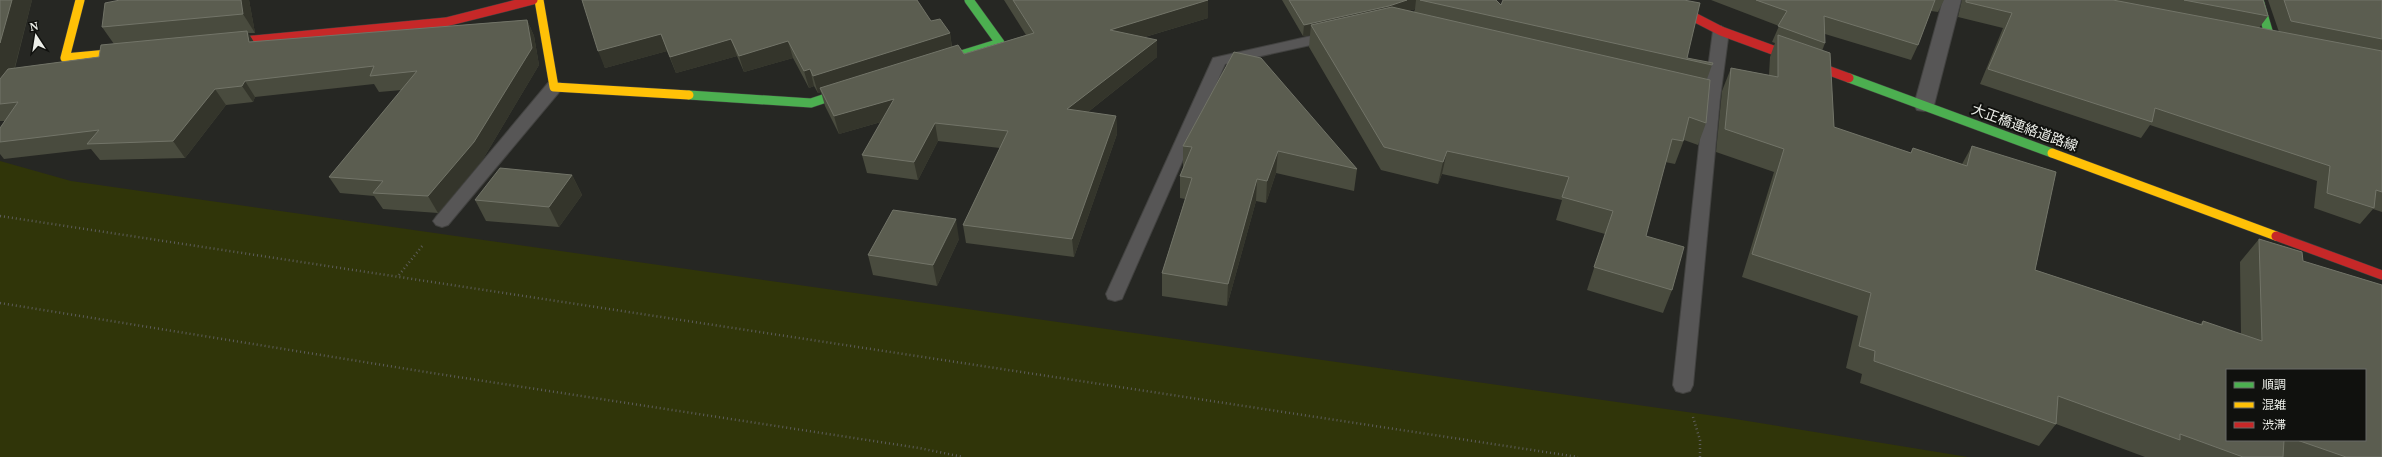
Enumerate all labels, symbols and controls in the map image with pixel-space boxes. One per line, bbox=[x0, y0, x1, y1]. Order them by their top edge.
north arrow bbox=[16, 16, 56, 56]
text: N bbox=[28, 18, 40, 34]
street label: 大正橋連絡道路線 bbox=[1969, 99, 2081, 155]
legend bbox=[2226, 369, 2366, 441]
text: 順調 bbox=[2262, 377, 2286, 392]
text: 混雑 bbox=[2262, 397, 2286, 412]
text: 渋滞 bbox=[2262, 417, 2286, 432]

